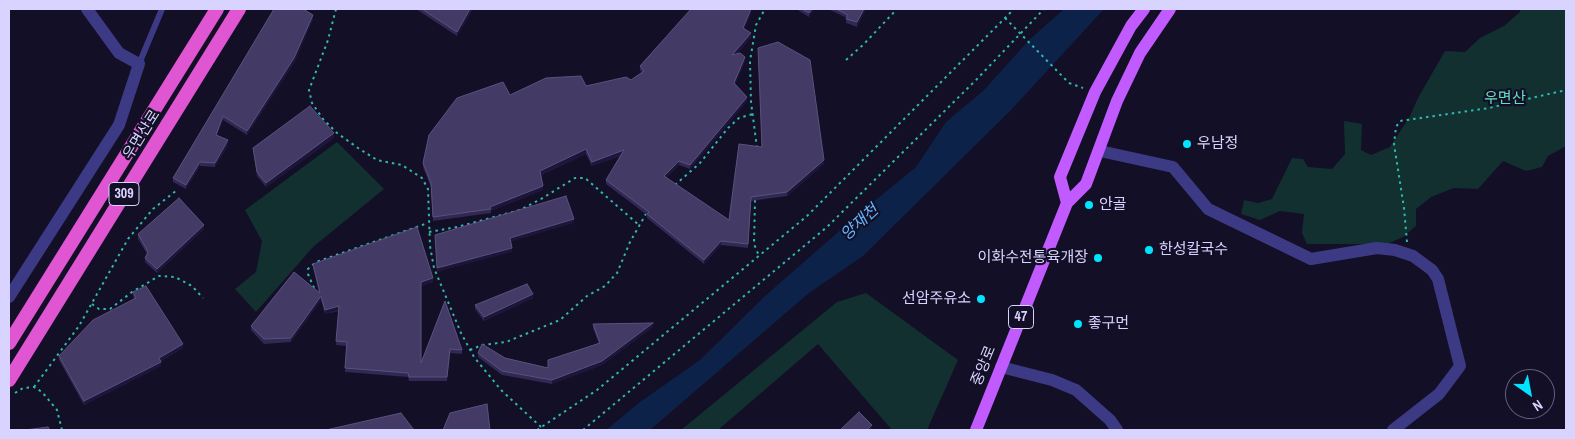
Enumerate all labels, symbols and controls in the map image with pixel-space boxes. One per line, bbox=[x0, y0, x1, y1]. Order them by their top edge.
park label: 우면산 bbox=[1484, 90, 1526, 108]
street label: 우면산로 bbox=[120, 107, 164, 163]
place label: 우남정 bbox=[1197, 135, 1238, 153]
marker: 우남정 bbox=[1181, 138, 1193, 150]
road number: 309 bbox=[109, 182, 139, 205]
place label: 안골 bbox=[1099, 196, 1127, 214]
marker: 안골 bbox=[1083, 199, 1095, 211]
water label: 양재천 bbox=[837, 201, 883, 245]
place label: 한성칼국수 bbox=[1159, 241, 1228, 259]
marker: 한성칼국수 bbox=[1143, 244, 1155, 256]
place label: 이화수전통육개장 bbox=[978, 249, 1088, 267]
marker: 이화수전통육개장 bbox=[1092, 252, 1104, 264]
place label: 선암주유소 bbox=[902, 290, 971, 308]
marker: 선암주유소 bbox=[975, 293, 987, 305]
road number: 47 bbox=[1008, 306, 1034, 328]
place label: 좋구먼 bbox=[1088, 315, 1129, 333]
marker: 좋구먼 bbox=[1072, 318, 1084, 330]
street label: 중앙로 bbox=[968, 343, 1000, 389]
north arrow bbox=[1505, 369, 1555, 419]
text: N bbox=[1529, 396, 1546, 416]

